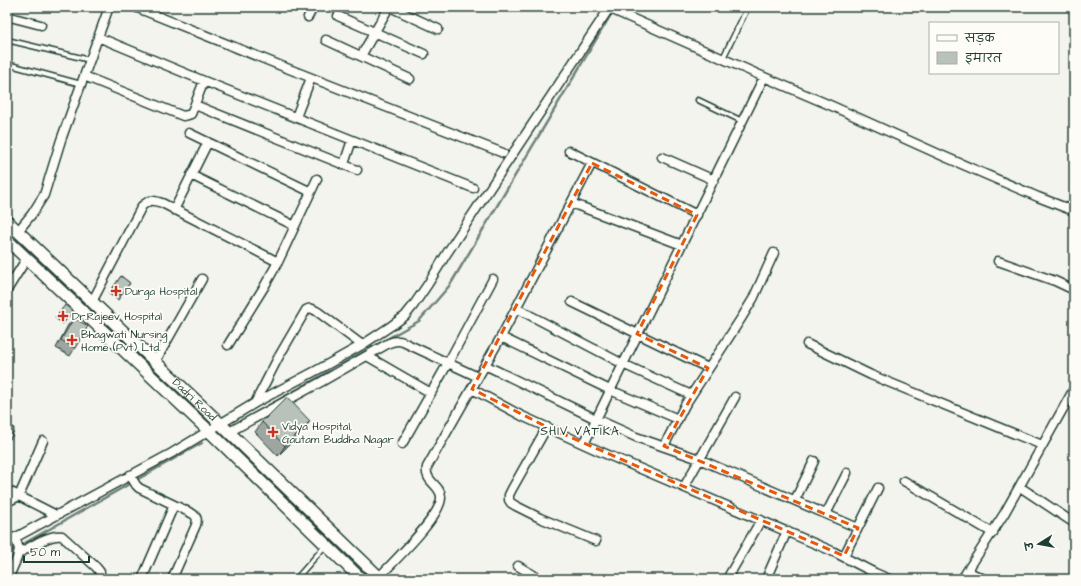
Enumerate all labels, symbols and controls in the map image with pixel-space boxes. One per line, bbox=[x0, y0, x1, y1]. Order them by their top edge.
legend bbox=[929, 22, 1059, 74]
text: सड़क bbox=[964, 30, 996, 47]
text: इमारत bbox=[965, 50, 1003, 67]
place label: Durga Hospital bbox=[125, 284, 198, 300]
marker: Durga Hospital bbox=[110, 285, 122, 297]
place label: Dr.Rajeev Hospital bbox=[72, 309, 162, 324]
marker: Dr.Rajeev Hospital bbox=[57, 310, 69, 322]
place label: Bhagwati Nursing Home (Pvt) Ltd. bbox=[81, 327, 168, 355]
marker: Bhagwati Nursing Home (Pvt) Ltd. bbox=[66, 334, 78, 346]
street label: Dadri Road bbox=[169, 375, 220, 424]
place label: Vidya Hospital, Gautam Buddha Nagar bbox=[282, 419, 394, 448]
district label: SHIV VATIKA bbox=[540, 423, 620, 440]
marker: Vidya Hospital, Gautam Buddha Nagar bbox=[267, 426, 279, 438]
north arrow bbox=[1019, 524, 1059, 564]
scale bar bbox=[24, 538, 89, 564]
text: उ bbox=[1021, 539, 1038, 552]
text: 50 m bbox=[30, 544, 61, 561]

